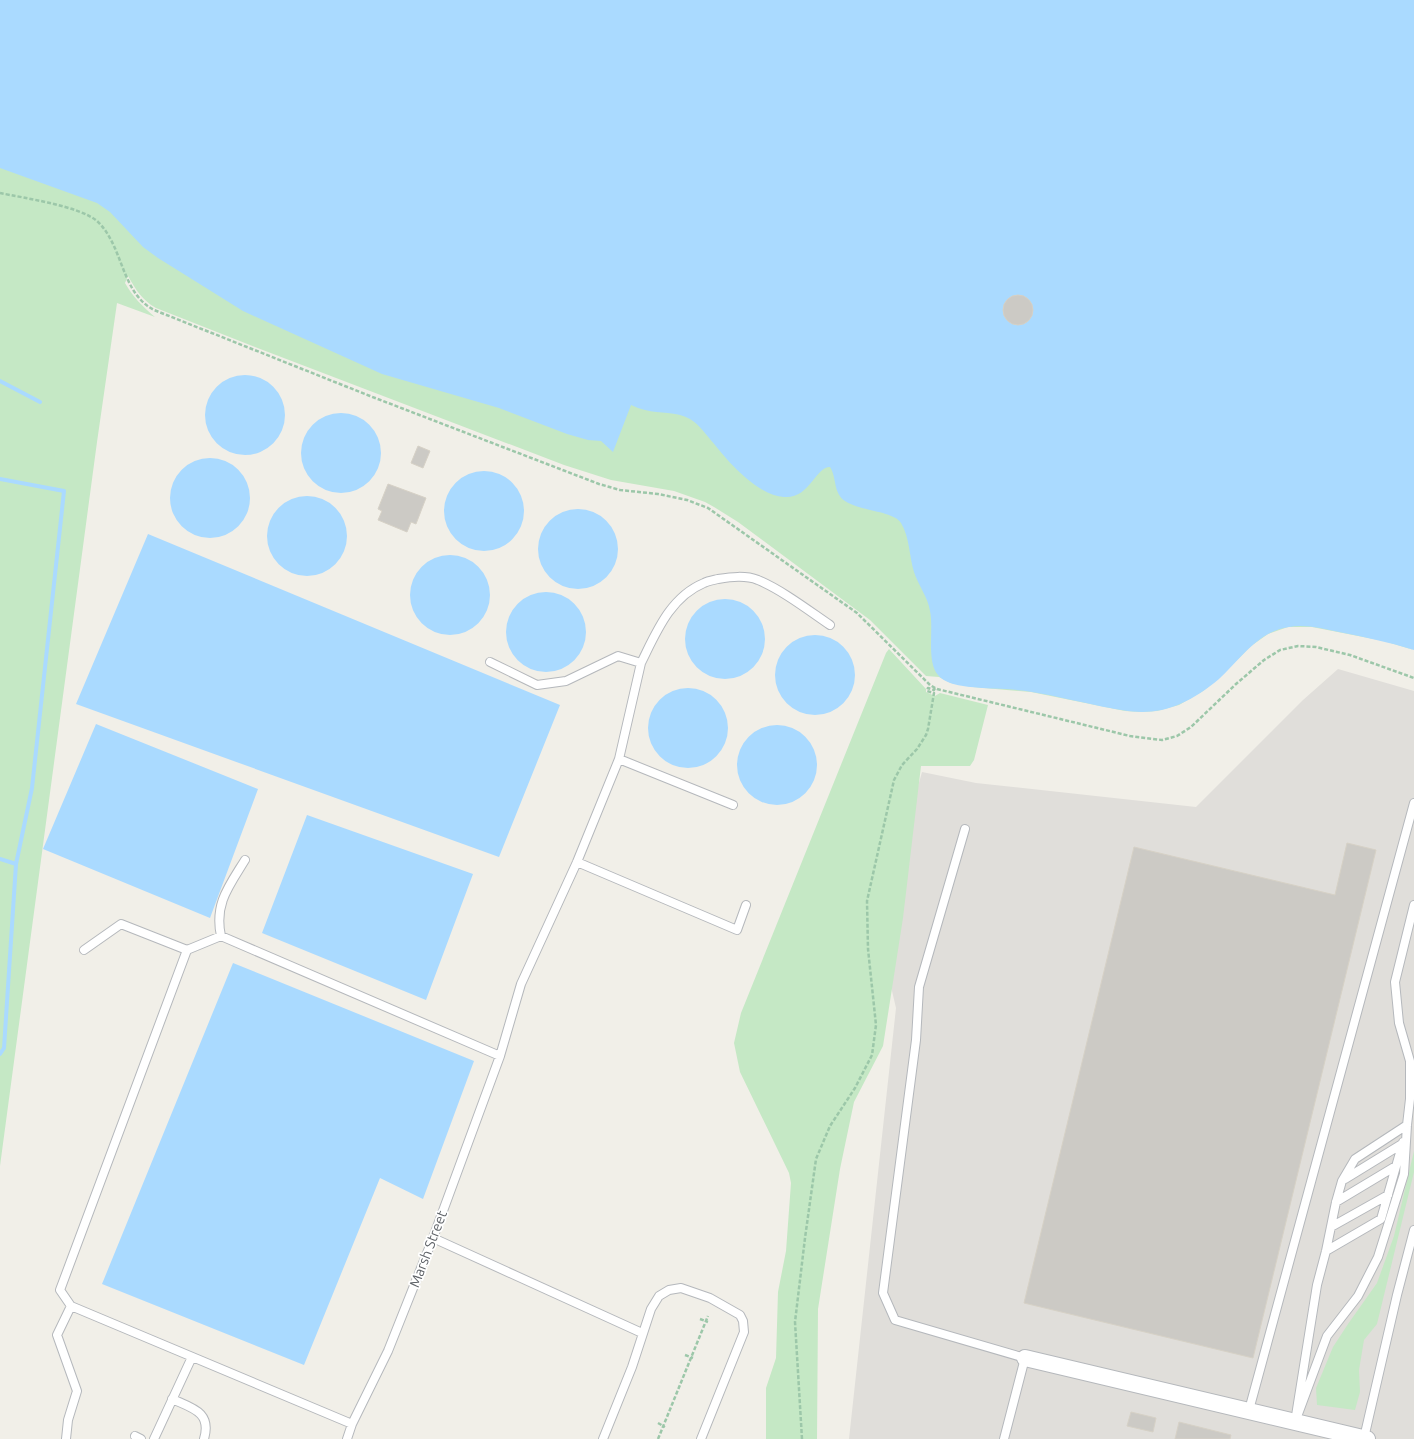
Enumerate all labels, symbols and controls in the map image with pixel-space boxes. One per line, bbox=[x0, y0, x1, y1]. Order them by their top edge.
street label: Marsh Street bbox=[406, 1208, 450, 1290]

